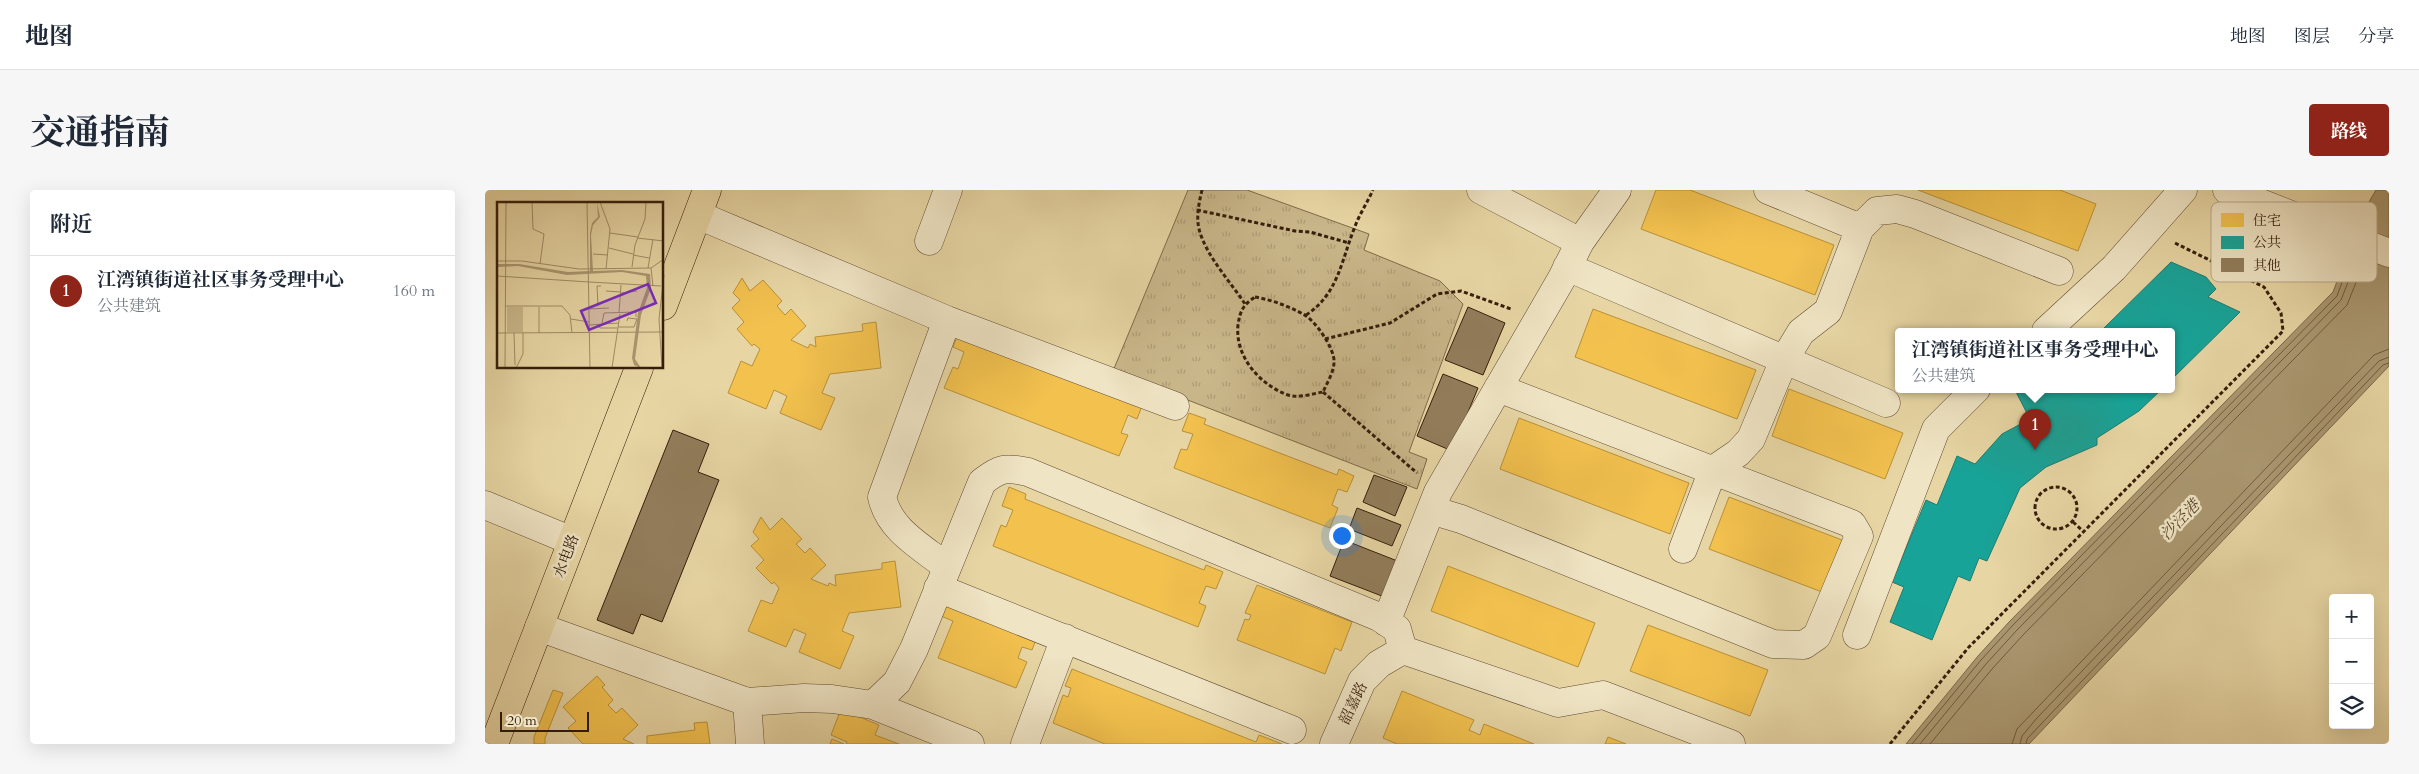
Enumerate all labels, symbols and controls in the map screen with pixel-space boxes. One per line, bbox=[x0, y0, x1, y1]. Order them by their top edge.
text: 地图 bbox=[25, 20, 73, 53]
text: 地图 bbox=[2230, 24, 2266, 49]
text: 图层 bbox=[2294, 24, 2330, 49]
text: 分享 bbox=[2358, 24, 2394, 49]
button: 路线 bbox=[2309, 104, 2389, 156]
text: 交通指南 bbox=[30, 109, 170, 157]
inset map bbox=[497, 202, 664, 369]
legend bbox=[2211, 202, 2377, 282]
text: 附近 bbox=[50, 210, 92, 239]
text: 住宅 bbox=[2253, 211, 2281, 230]
text: 公共 bbox=[2253, 233, 2281, 252]
text: 其他 bbox=[2253, 256, 2281, 275]
text: 江湾镇街道社区事务受理中心 bbox=[97, 267, 344, 293]
text: 1 bbox=[62, 280, 70, 302]
text: 160 m bbox=[393, 280, 435, 302]
text: 公共建筑 bbox=[97, 295, 161, 317]
popup bbox=[1895, 328, 2175, 393]
text: 江湾镇街道社区事务受理中心 bbox=[1911, 337, 2159, 363]
text: 公共建筑 bbox=[1911, 365, 1976, 387]
pin: 1 bbox=[2019, 409, 2051, 450]
water label: 沙泾港 bbox=[2155, 494, 2206, 545]
your location bbox=[1329, 523, 1355, 549]
street label: 水电路 bbox=[549, 531, 583, 581]
map controls bbox=[2329, 594, 2374, 729]
button: + bbox=[2329, 594, 2374, 639]
button: − bbox=[2329, 639, 2374, 684]
street label: 韶嘉路 bbox=[1334, 678, 1372, 728]
button: layers bbox=[2329, 684, 2374, 729]
scale bar bbox=[500, 709, 589, 732]
text: 20 m bbox=[507, 711, 537, 730]

